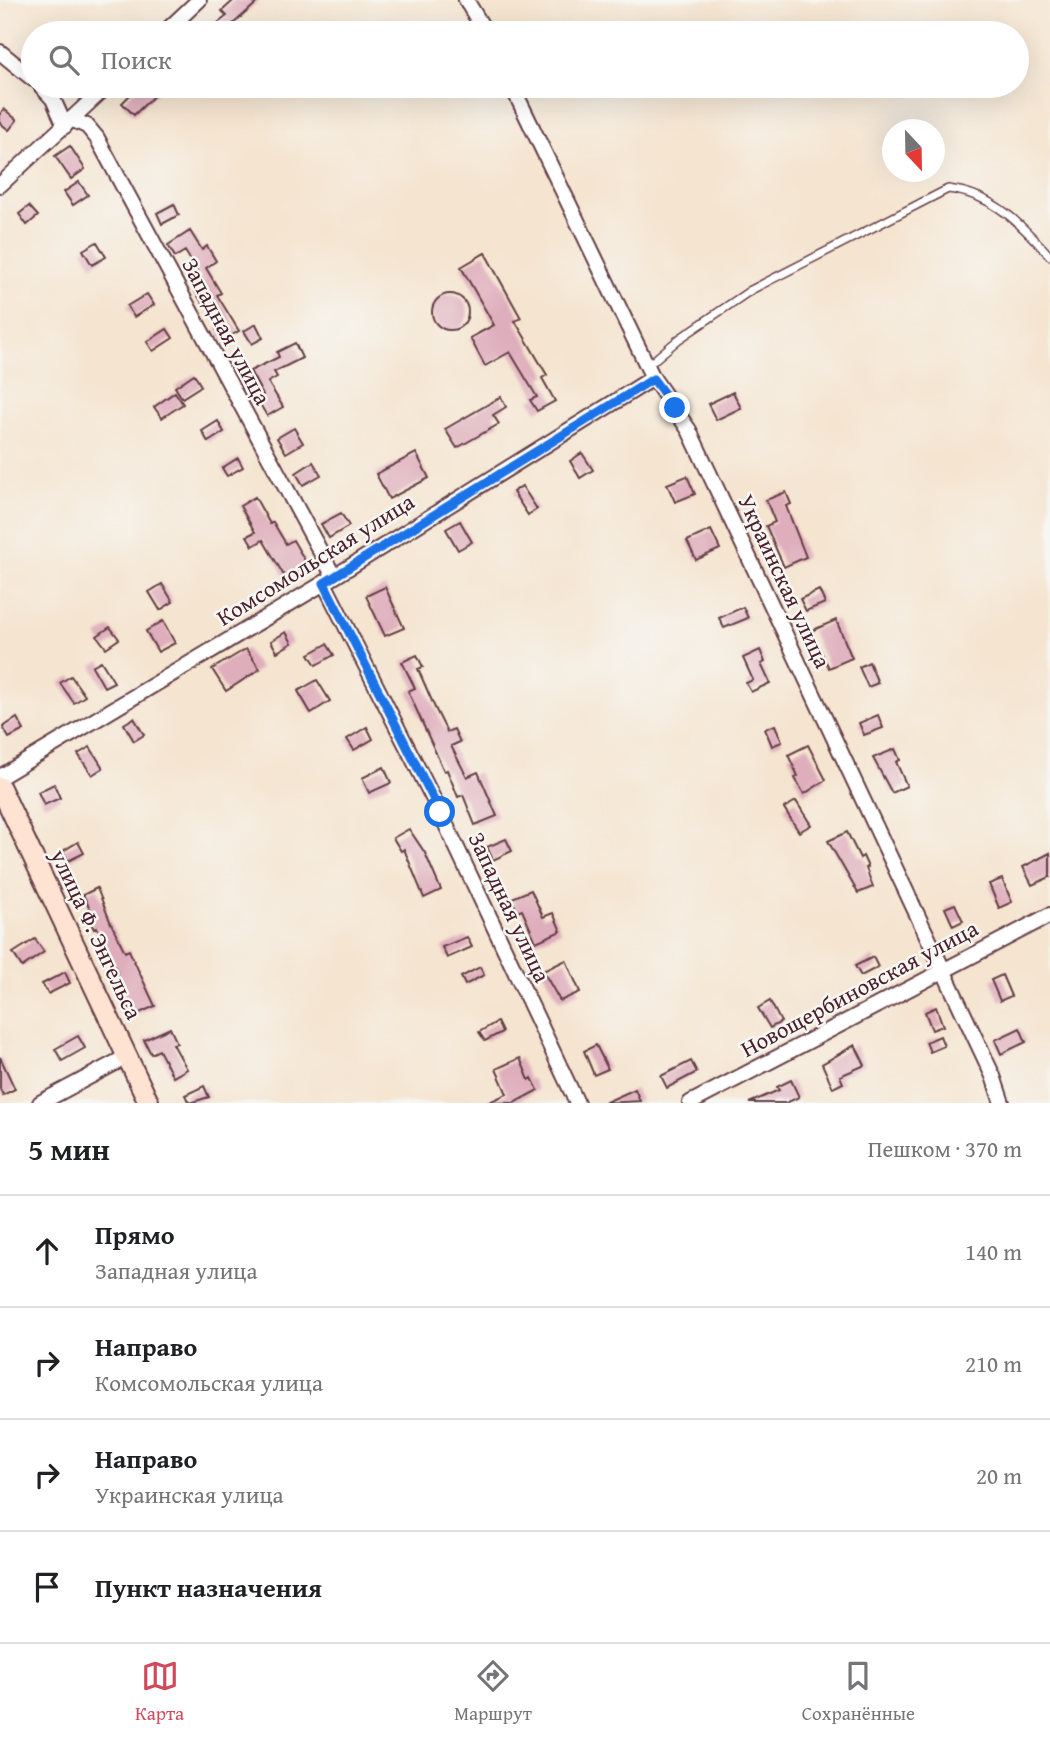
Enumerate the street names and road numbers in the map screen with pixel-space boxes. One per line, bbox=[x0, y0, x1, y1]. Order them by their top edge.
street label: Западная улица bbox=[174, 252, 280, 410]
street label: Комсомольская улица bbox=[210, 485, 420, 633]
street label: Украинская улица bbox=[730, 489, 840, 673]
street label: Западная улица bbox=[461, 826, 559, 988]
street label: улица Ф. Энгельса bbox=[43, 843, 151, 1025]
street label: Новощербиновская улица bbox=[734, 911, 984, 1065]

